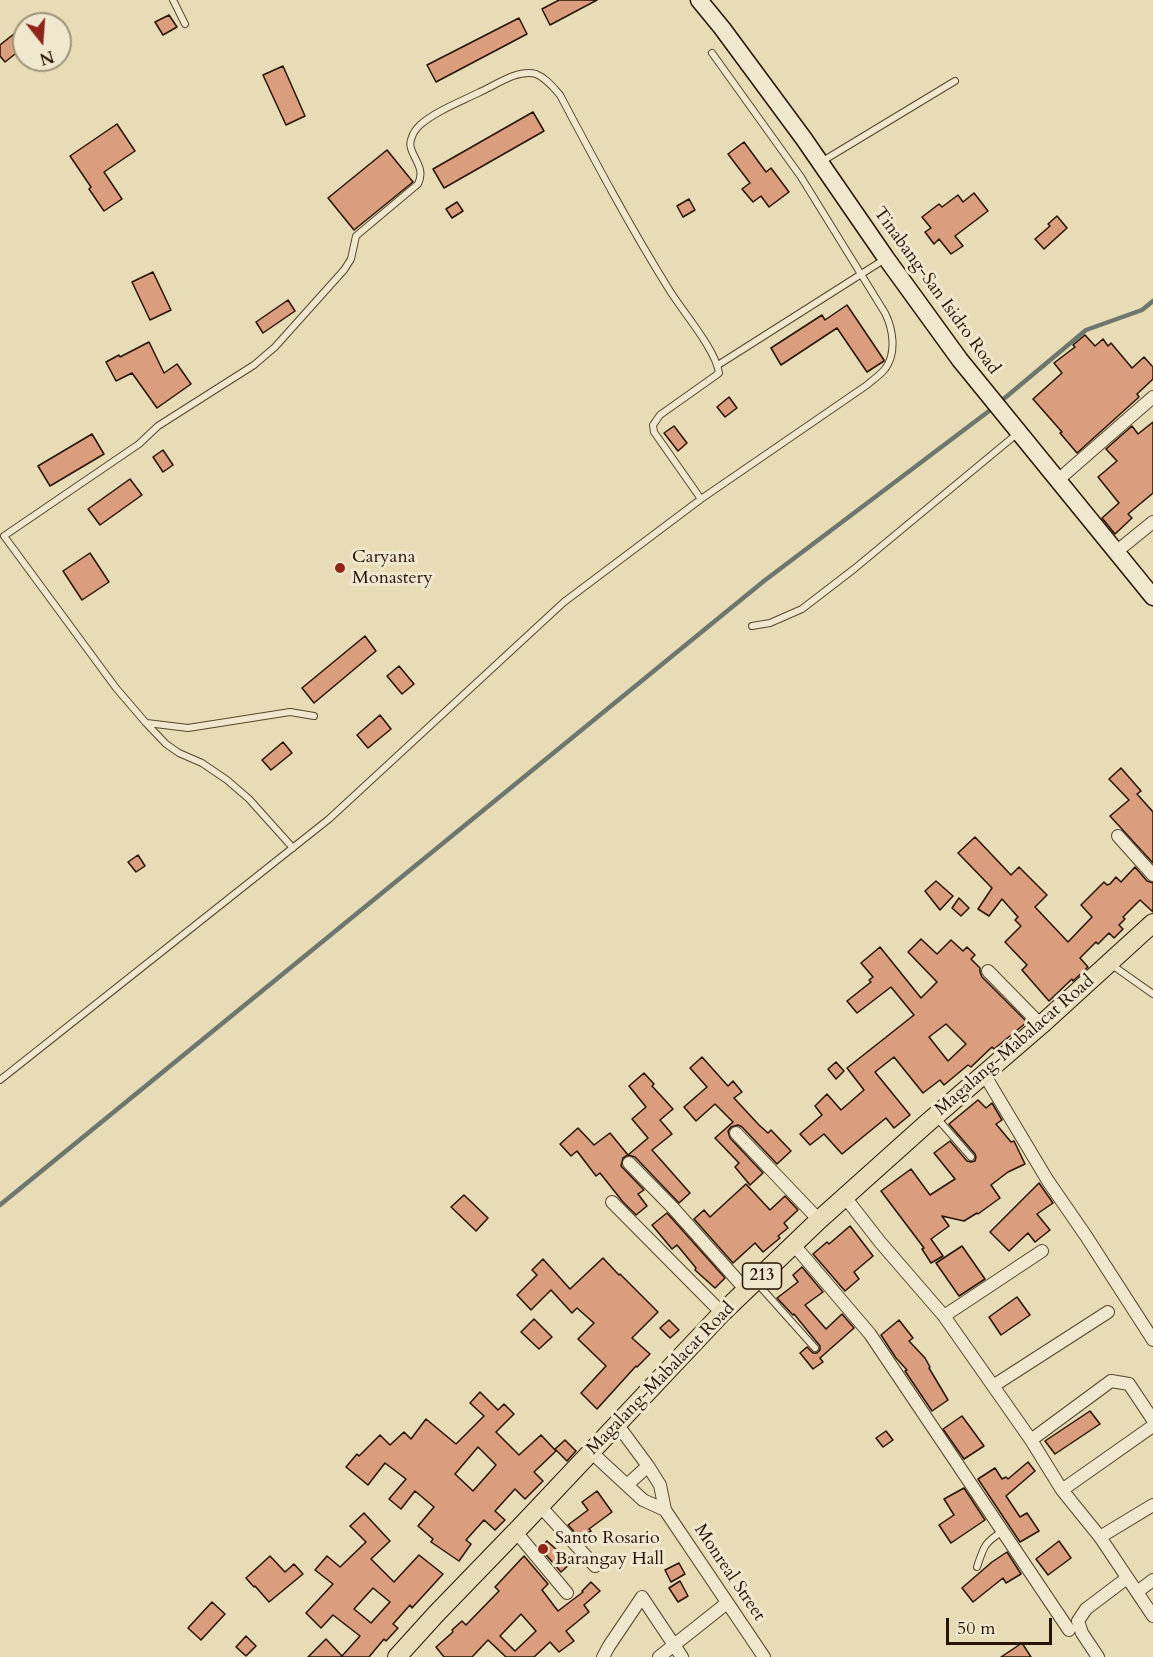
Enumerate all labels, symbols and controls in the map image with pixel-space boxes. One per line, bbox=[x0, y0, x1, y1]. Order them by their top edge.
north arrow bbox=[12, 12, 72, 72]
text: N bbox=[37, 45, 57, 70]
street label: Tinabang-San Isidro Road bbox=[868, 203, 1004, 379]
place label: Caryana Monastery bbox=[352, 547, 433, 590]
marker: Caryana Monastery bbox=[333, 561, 347, 575]
street label: Magalang-Mabalacat Road bbox=[931, 971, 1099, 1121]
road number: 213 bbox=[742, 1263, 782, 1289]
street label: Magalang-Mabalacat Road bbox=[582, 1298, 740, 1460]
street label: Monreal Street bbox=[689, 1520, 769, 1626]
place label: Santo Rosario Barangay Hall bbox=[555, 1528, 664, 1570]
marker: Santo Rosario Barangay Hall bbox=[536, 1542, 550, 1556]
scale bar bbox=[949, 1606, 1056, 1644]
text: 50 m bbox=[957, 1616, 996, 1641]

